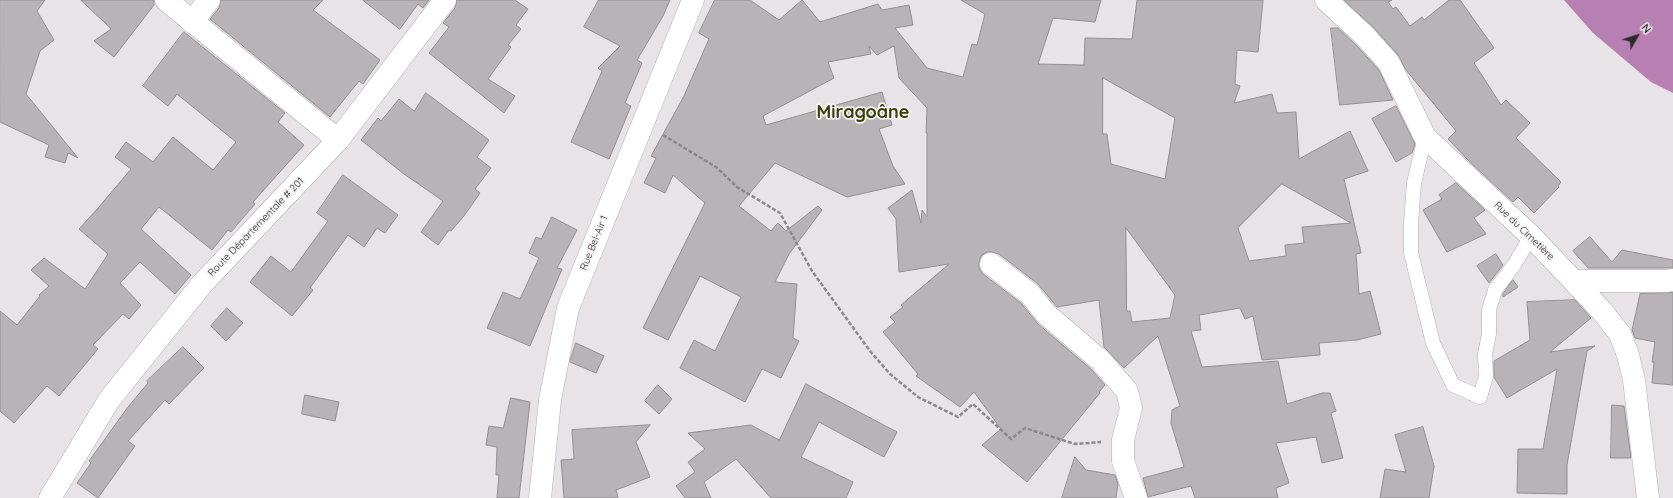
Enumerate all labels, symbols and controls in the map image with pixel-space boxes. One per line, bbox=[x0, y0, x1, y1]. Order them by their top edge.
north arrow bbox=[1617, 16, 1657, 56]
text: N bbox=[1638, 21, 1654, 36]
district label: Miragoâne bbox=[817, 102, 909, 124]
street label: Route Départementale # 201 bbox=[205, 175, 307, 279]
street label: Rue du Cimetière bbox=[1491, 199, 1557, 263]
street label: Rue Bel-Air 1 bbox=[578, 214, 610, 272]

